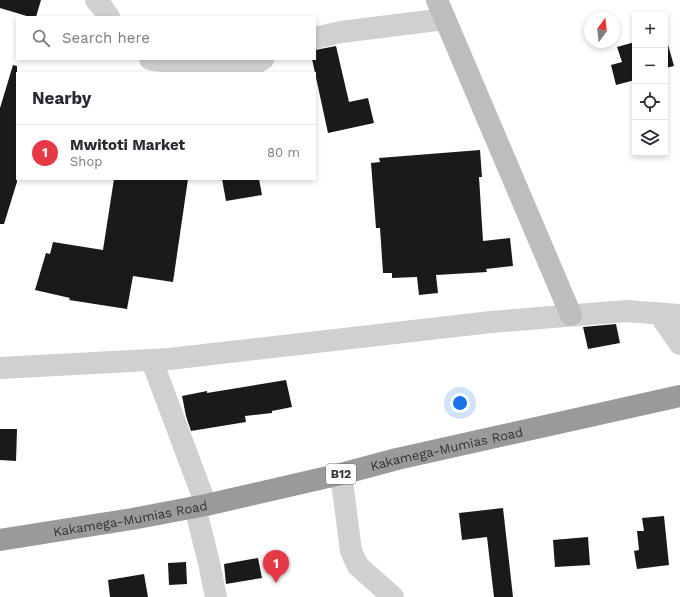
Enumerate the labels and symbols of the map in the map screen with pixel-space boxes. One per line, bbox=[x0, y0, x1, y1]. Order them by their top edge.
north arrow bbox=[584, 12, 620, 48]
your location bbox=[450, 393, 470, 413]
street label: Kakamega-Mumias Road bbox=[369, 424, 524, 474]
road number: B12 bbox=[326, 464, 356, 484]
street label: Kakamega-Mumias Road bbox=[52, 498, 209, 539]
pin: 1 bbox=[263, 550, 289, 583]

